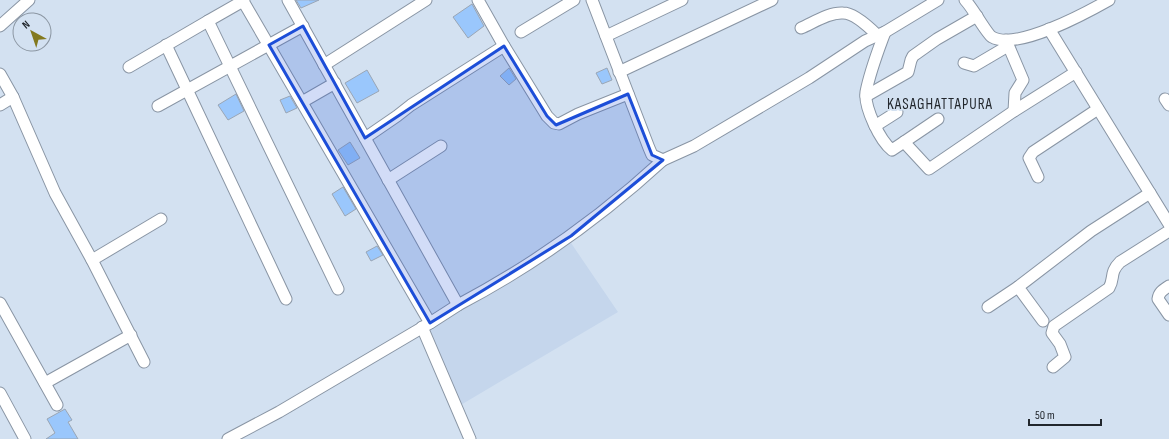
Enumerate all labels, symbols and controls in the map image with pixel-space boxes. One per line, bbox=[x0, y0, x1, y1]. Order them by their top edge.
north arrow bbox=[12, 12, 52, 52]
text: N bbox=[19, 18, 32, 32]
district label: KASAGHATTAPURA bbox=[887, 95, 993, 114]
scale bar bbox=[1029, 401, 1101, 427]
text: 50 m bbox=[1035, 408, 1055, 423]

